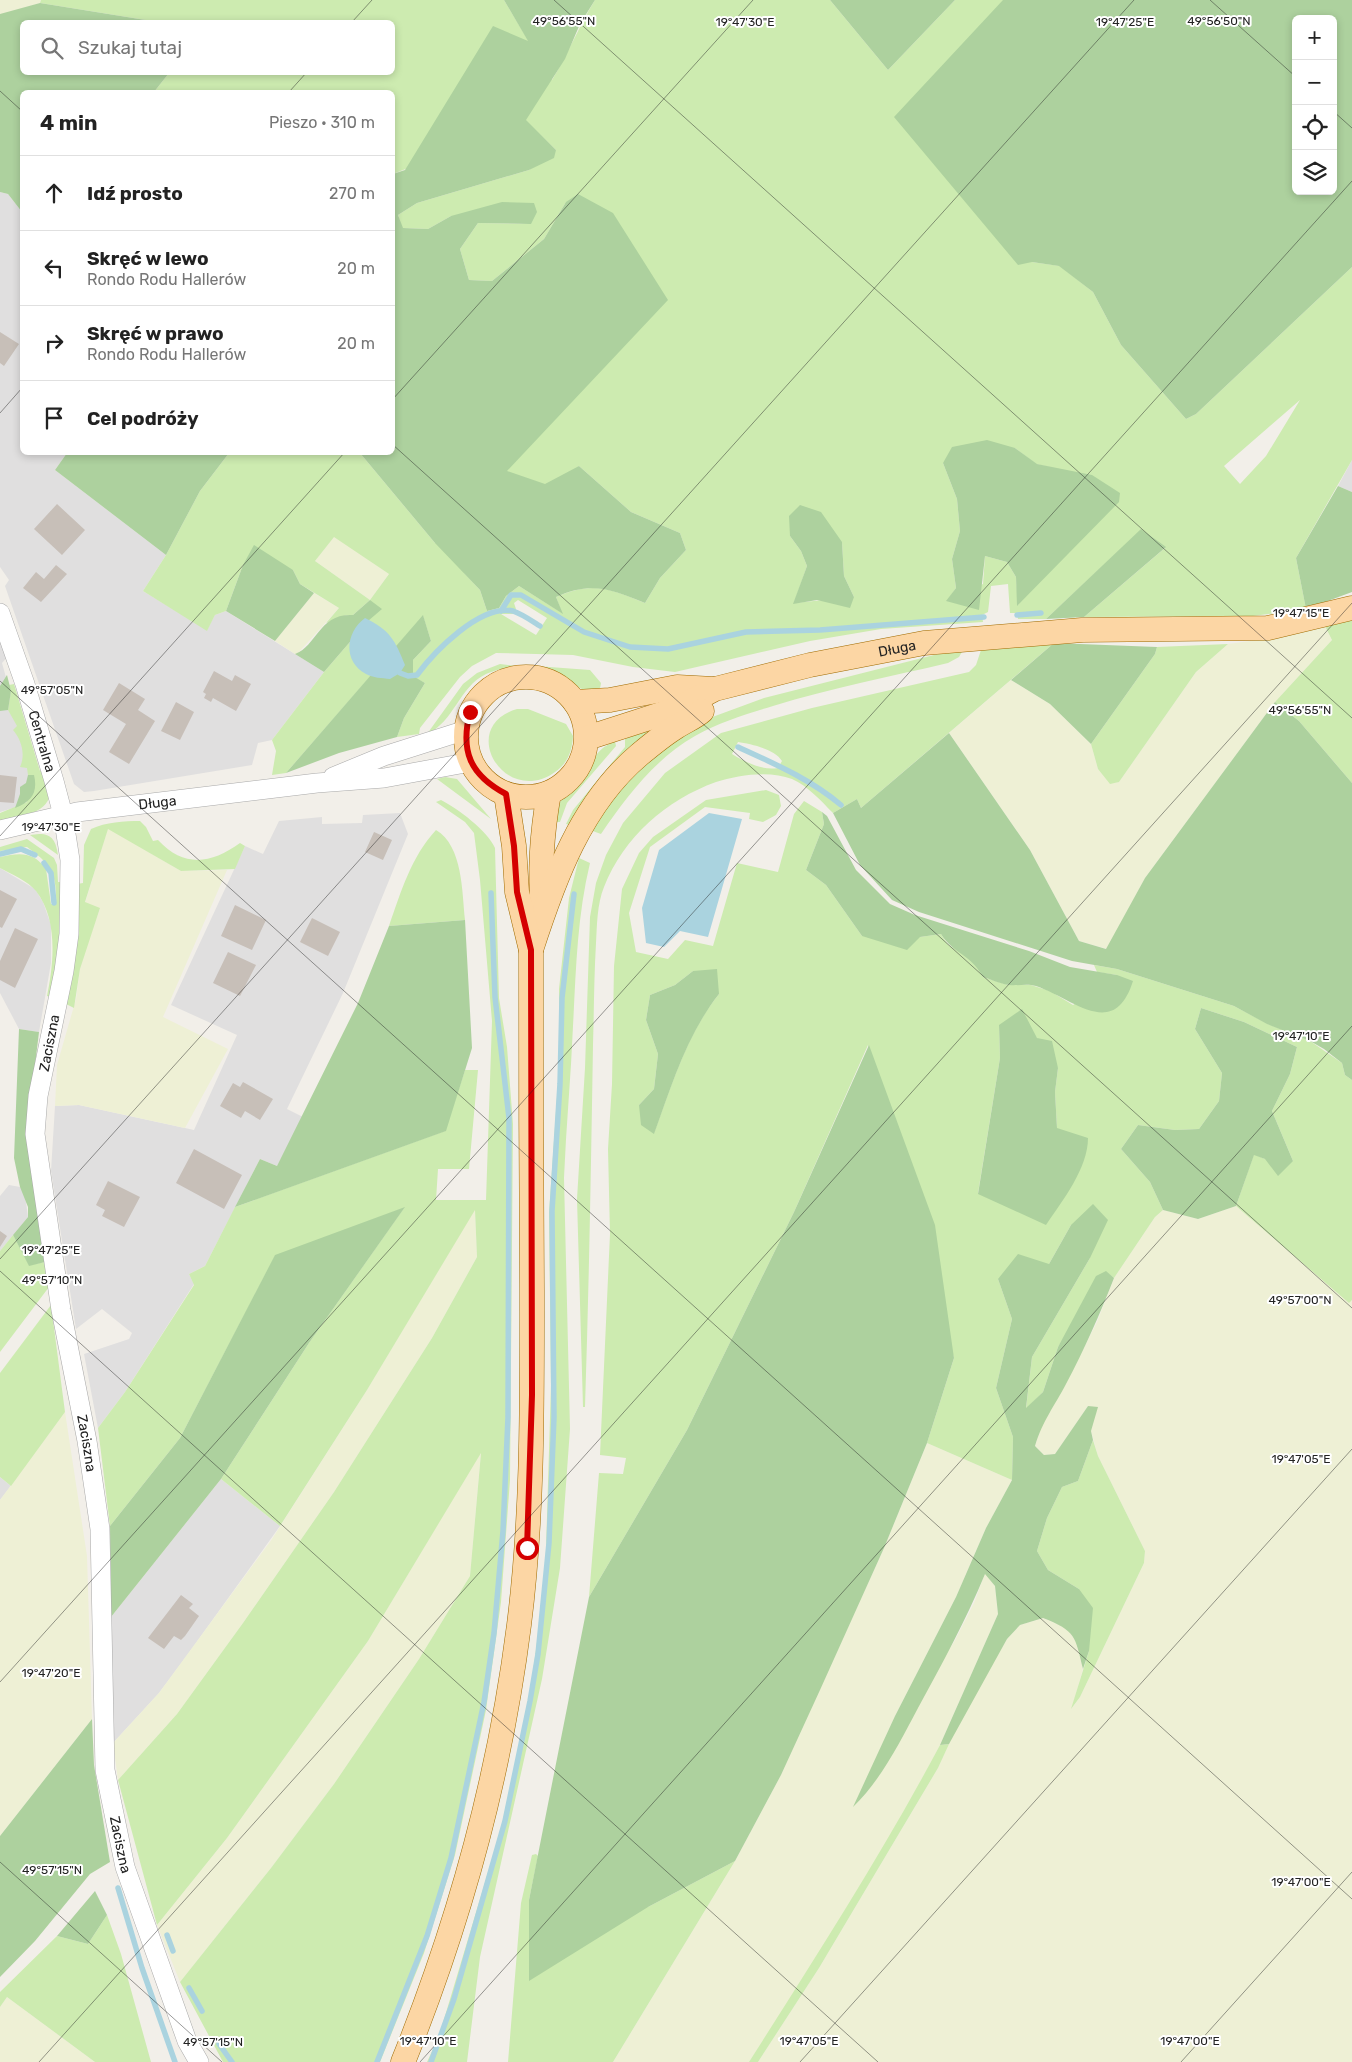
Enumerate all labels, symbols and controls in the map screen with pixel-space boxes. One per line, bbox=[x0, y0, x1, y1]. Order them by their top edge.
text: 49°56'55"N bbox=[533, 14, 595, 28]
text: 49°56'50"N bbox=[1187, 14, 1251, 28]
text: 19°47'30"E bbox=[716, 15, 775, 29]
text: 19°47'25"E bbox=[1096, 15, 1154, 29]
map controls bbox=[1292, 15, 1337, 195]
button: + bbox=[1292, 15, 1337, 60]
search box bbox=[20, 20, 395, 75]
icon: search bbox=[38, 34, 66, 62]
text: Szukaj tutaj bbox=[78, 36, 182, 59]
button: − bbox=[1292, 60, 1337, 105]
button: locate bbox=[1292, 105, 1337, 150]
text: 4 min bbox=[40, 110, 98, 135]
text: Pieszo · 310 m bbox=[269, 113, 375, 132]
button: layers bbox=[1292, 150, 1337, 195]
icon: ahead bbox=[40, 179, 68, 207]
text: Idź prosto bbox=[87, 182, 183, 205]
text: 270 m bbox=[329, 184, 375, 203]
text: Skręć w lewo bbox=[87, 247, 209, 270]
icon: left bbox=[40, 254, 68, 282]
text: 20 m bbox=[337, 259, 375, 278]
text: Rondo Rodu Hallerów bbox=[87, 270, 246, 289]
text: Skręć w prawo bbox=[87, 322, 224, 345]
icon: right bbox=[40, 329, 68, 357]
text: 20 m bbox=[337, 334, 375, 353]
text: Rondo Rodu Hallerów bbox=[87, 345, 246, 364]
icon: arrive bbox=[40, 404, 68, 432]
text: Cel podróży bbox=[87, 407, 199, 430]
text: 19°47'15"E bbox=[1273, 606, 1329, 620]
street label: Długa bbox=[877, 637, 917, 661]
text: 49°57'05"N bbox=[21, 683, 83, 697]
route end bbox=[459, 701, 482, 724]
text: 49°56'55"N bbox=[1269, 703, 1331, 717]
street label: Centralna bbox=[24, 708, 59, 774]
street label: Długa bbox=[137, 792, 177, 814]
text: 19°47'30"E bbox=[22, 820, 81, 834]
street label: Zaciszna bbox=[36, 1013, 63, 1073]
text: 19°47'10"E bbox=[1273, 1029, 1329, 1043]
text: 19°47'25"E bbox=[22, 1243, 80, 1257]
text: 49°57'10"N bbox=[22, 1273, 82, 1287]
text: 49°57'00"N bbox=[1268, 1293, 1332, 1307]
street label: Zaciszna bbox=[73, 1413, 99, 1473]
text: 19°47'05"E bbox=[1272, 1452, 1330, 1466]
route start bbox=[516, 1537, 539, 1560]
text: 19°47'20"E bbox=[22, 1666, 80, 1680]
street label: Zaciszna bbox=[106, 1815, 135, 1876]
text: 49°57'15"N bbox=[22, 1863, 82, 1877]
text: 19°47'00"E bbox=[1271, 1875, 1331, 1889]
text: 19°47'10"E bbox=[400, 2034, 456, 2048]
text: 19°47'05"E bbox=[780, 2034, 838, 2048]
text: 19°47'00"E bbox=[1160, 2034, 1220, 2048]
text: 49°57'15"N bbox=[183, 2035, 243, 2049]

